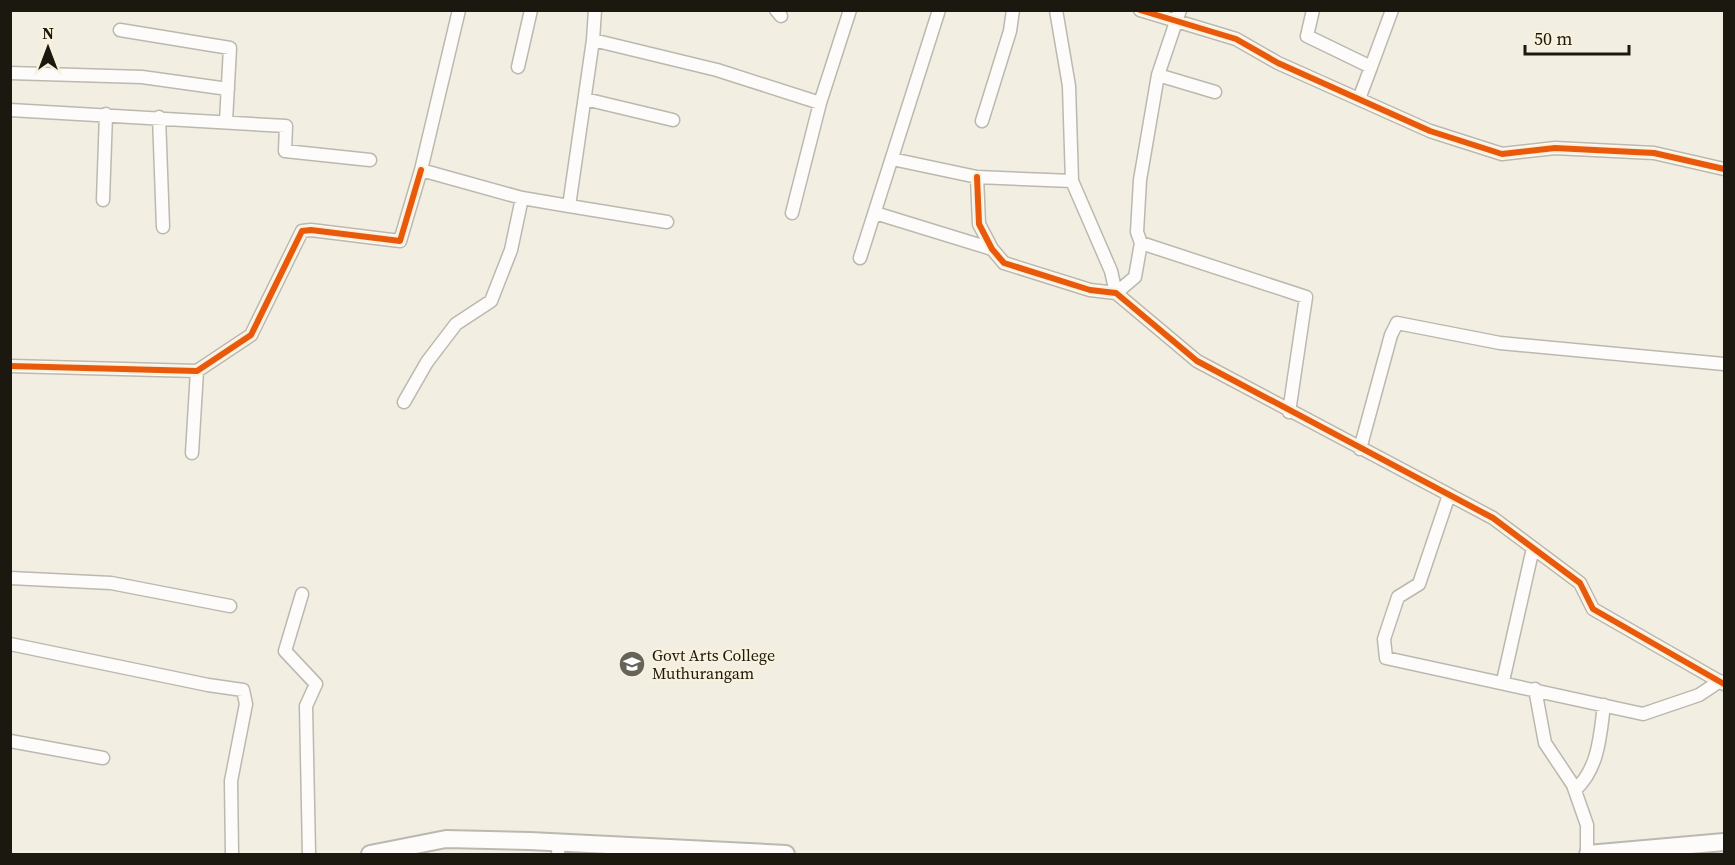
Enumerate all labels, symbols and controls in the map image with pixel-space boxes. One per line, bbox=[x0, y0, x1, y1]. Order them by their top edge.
north arrow bbox=[18, 18, 78, 78]
scale bar bbox=[1525, 18, 1628, 56]
text: N bbox=[42, 22, 54, 44]
text: 50 m bbox=[1534, 26, 1572, 51]
place label: Govt Arts College Muthurangam bbox=[652, 644, 775, 684]
school or university icon: Govt Arts College Muthurangam bbox=[617, 649, 647, 679]

